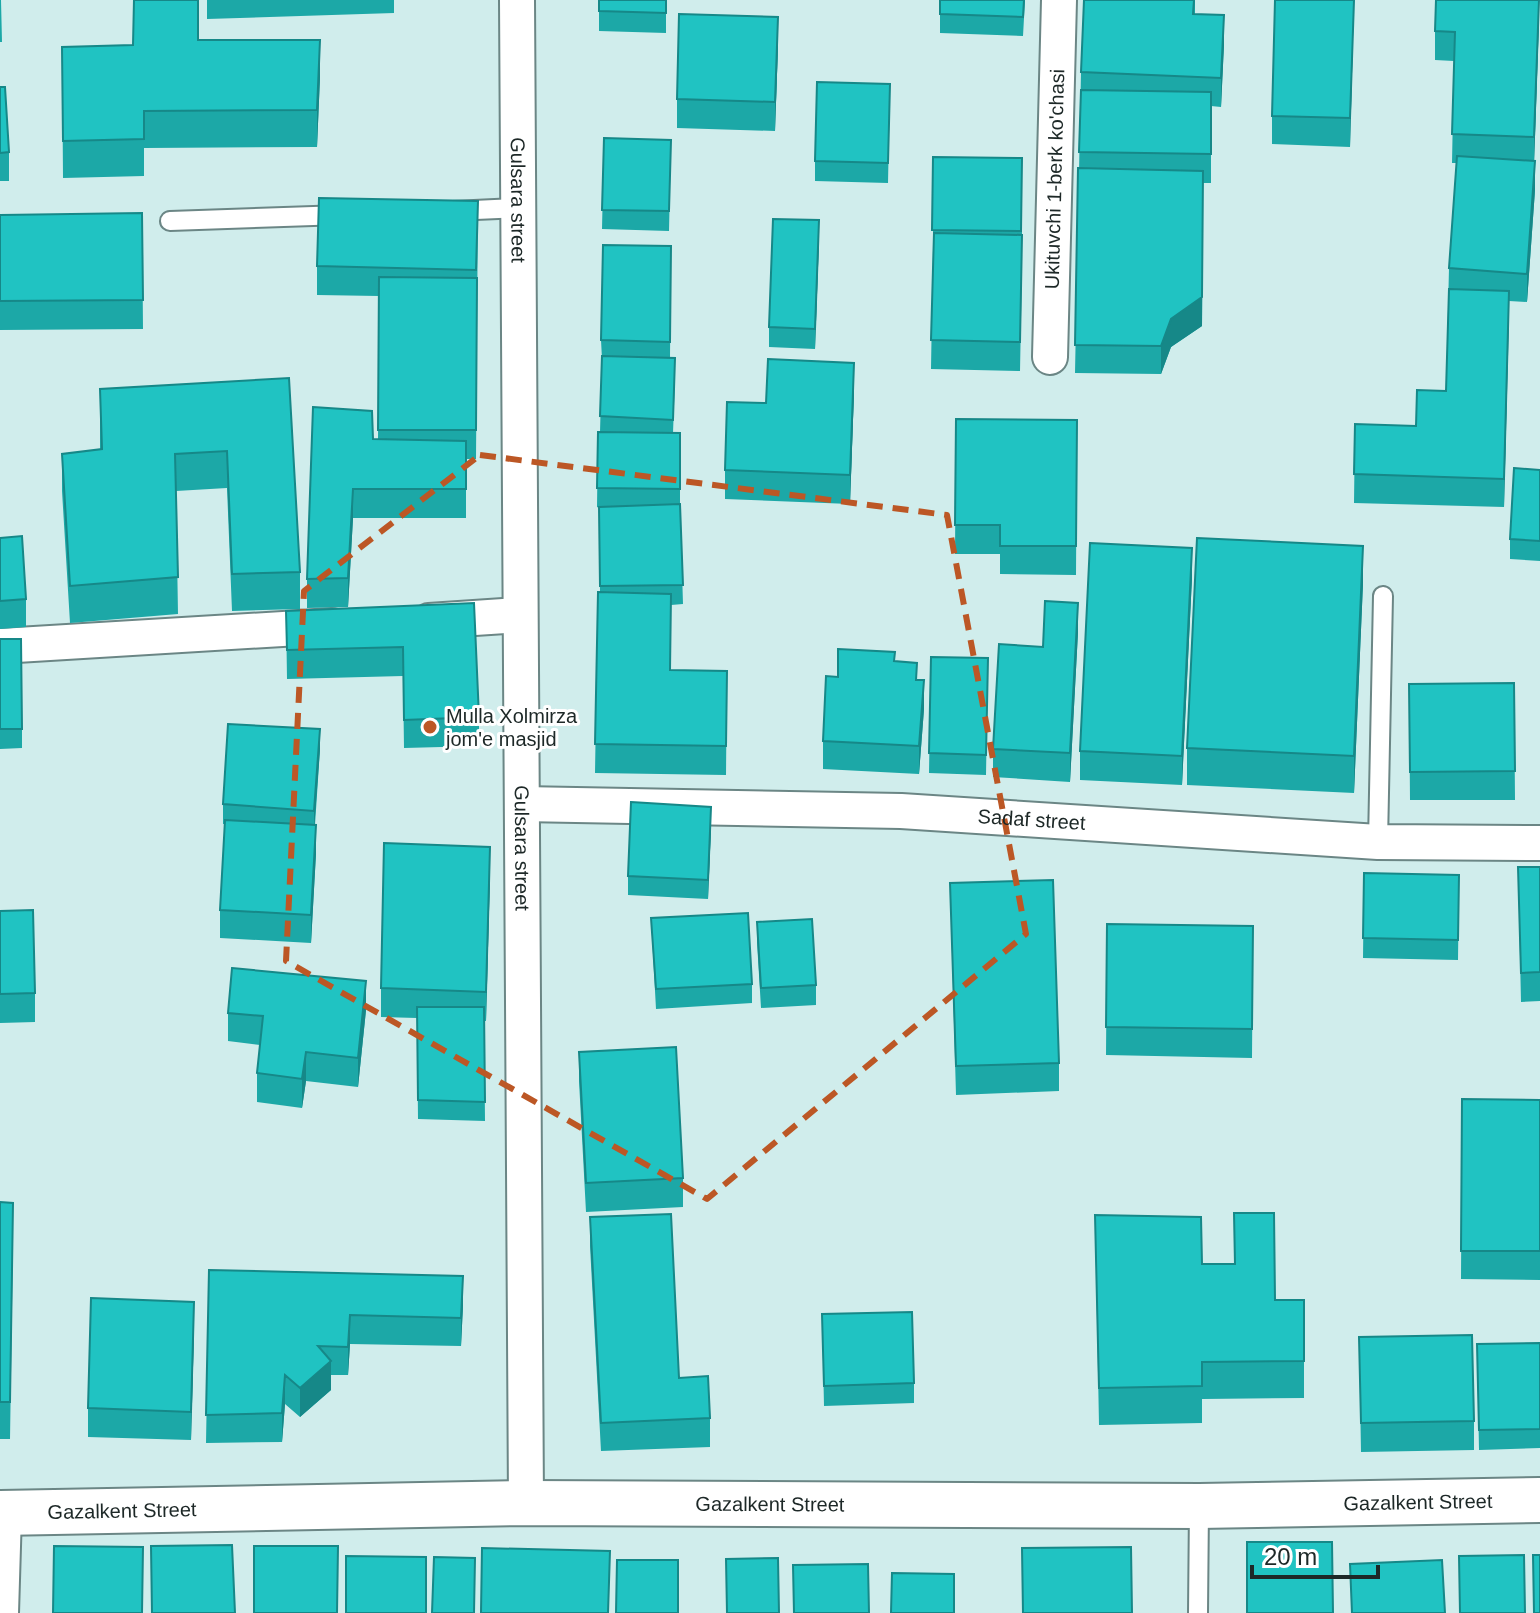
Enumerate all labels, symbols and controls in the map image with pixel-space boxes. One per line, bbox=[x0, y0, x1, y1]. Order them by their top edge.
street label: Ukituvchi 1-berk ko'chasi bbox=[1041, 68, 1068, 290]
street label: Gulsara street bbox=[507, 137, 530, 263]
place label: Mulla Xolmirza jom'e masjid bbox=[445, 705, 578, 750]
marker: Mulla Xolmirza jom'e masjid bbox=[421, 718, 439, 736]
street label: Gulsara street bbox=[511, 785, 533, 911]
street label: Sadaf street bbox=[977, 805, 1087, 834]
street label: Gazalkent Street bbox=[1343, 1490, 1493, 1514]
street label: Gazalkent Street bbox=[695, 1493, 845, 1515]
street label: Gazalkent Street bbox=[47, 1498, 197, 1523]
scale bar bbox=[1252, 1529, 1378, 1579]
text: 20 m bbox=[1264, 1543, 1317, 1570]

